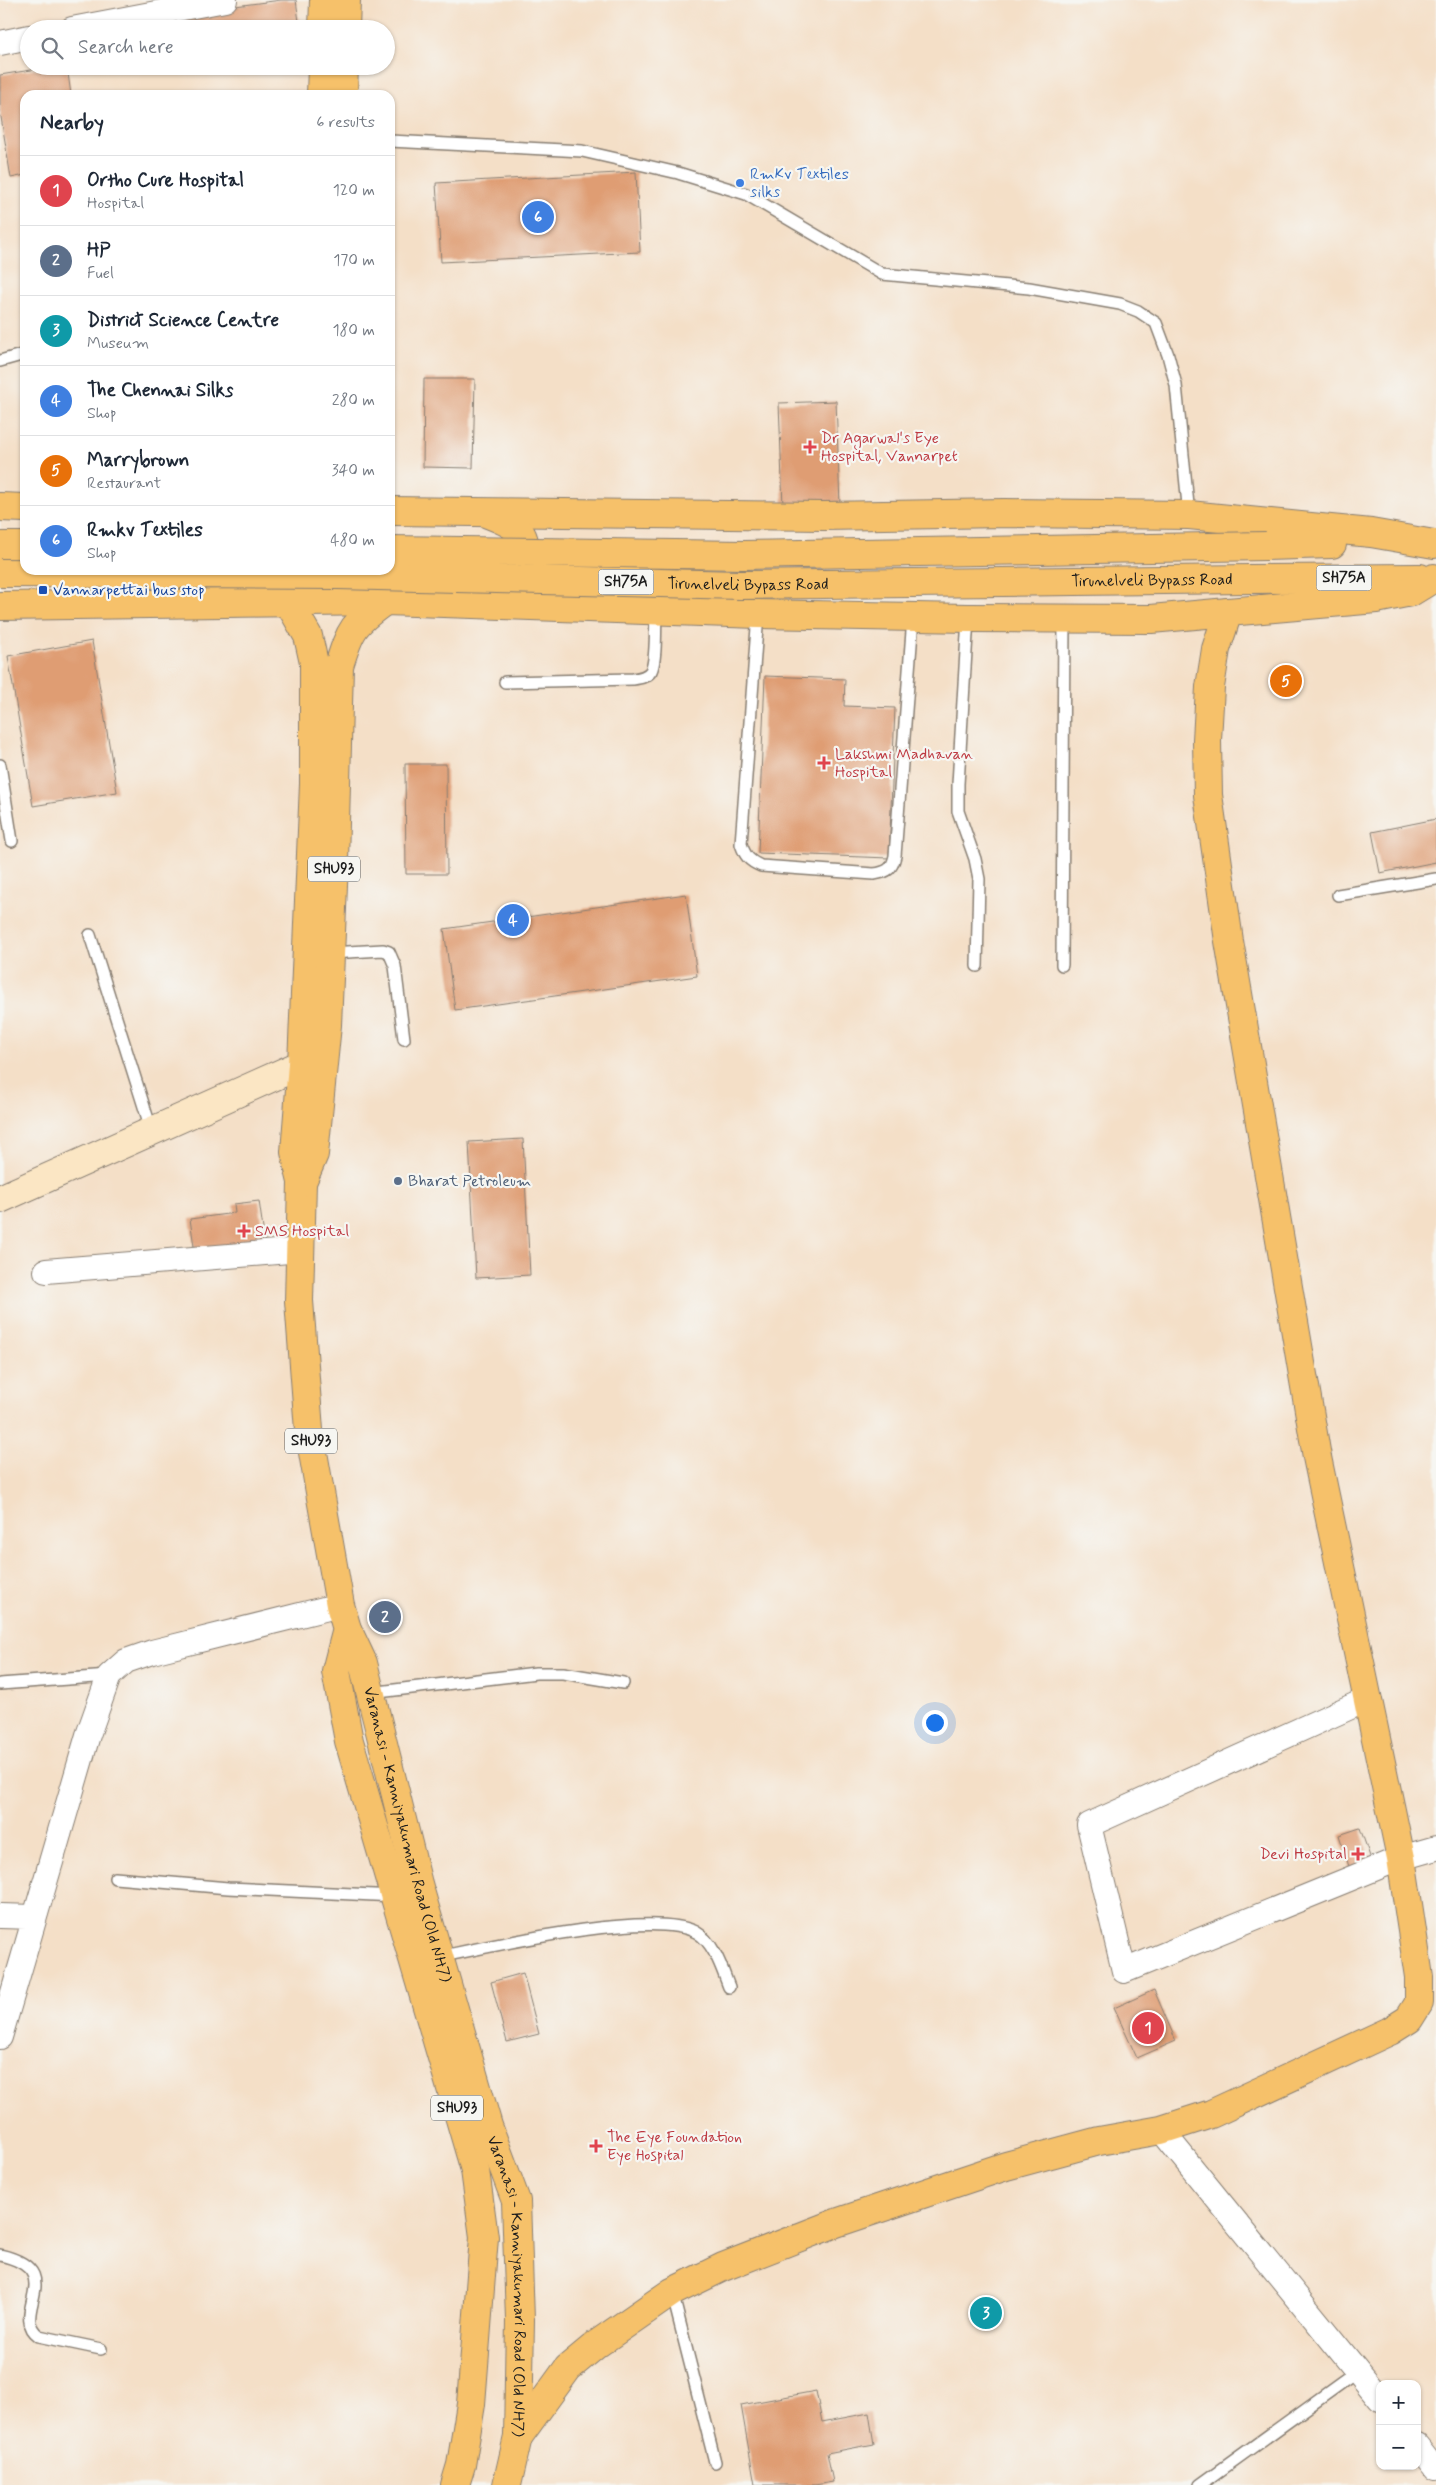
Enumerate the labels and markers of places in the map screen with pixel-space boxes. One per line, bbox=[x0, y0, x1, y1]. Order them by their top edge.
place label: RmKv Textiles silks bbox=[750, 164, 849, 203]
marker: RmKv Textiles silks bbox=[734, 177, 746, 189]
pin: 6 bbox=[522, 198, 554, 236]
place label: Dr Agarwal's Eye Hospital, Vannarpet bbox=[821, 428, 958, 467]
marker: Dr Agarwal's Eye Hospital, Vannarpet bbox=[803, 440, 817, 454]
place label: Vannarpettai bus stop bbox=[53, 580, 205, 601]
marker: Vannarpettai bus stop bbox=[37, 584, 49, 596]
pin: 5 bbox=[1270, 662, 1302, 700]
place label: Lakshmi Madhavan Hospital bbox=[835, 744, 974, 783]
marker: Lakshmi Madhavan Hospital bbox=[817, 756, 831, 770]
pin: 4 bbox=[497, 901, 529, 939]
place label: Bharat Petroleum bbox=[408, 1171, 531, 1192]
marker: Bharat Petroleum bbox=[392, 1175, 404, 1187]
place label: SMS Hospital bbox=[255, 1221, 349, 1242]
marker: SMS Hospital bbox=[237, 1224, 251, 1238]
pin: 2 bbox=[369, 1598, 401, 1636]
place label: Devi Hospital bbox=[1260, 1844, 1347, 1865]
marker: Devi Hospital bbox=[1351, 1847, 1365, 1861]
pin: 1 bbox=[1132, 2009, 1164, 2047]
place label: The Eye Foundation Eye Hospital bbox=[607, 2127, 742, 2166]
marker: The Eye Foundation Eye Hospital bbox=[589, 2139, 603, 2153]
pin: 3 bbox=[970, 2294, 1002, 2332]

